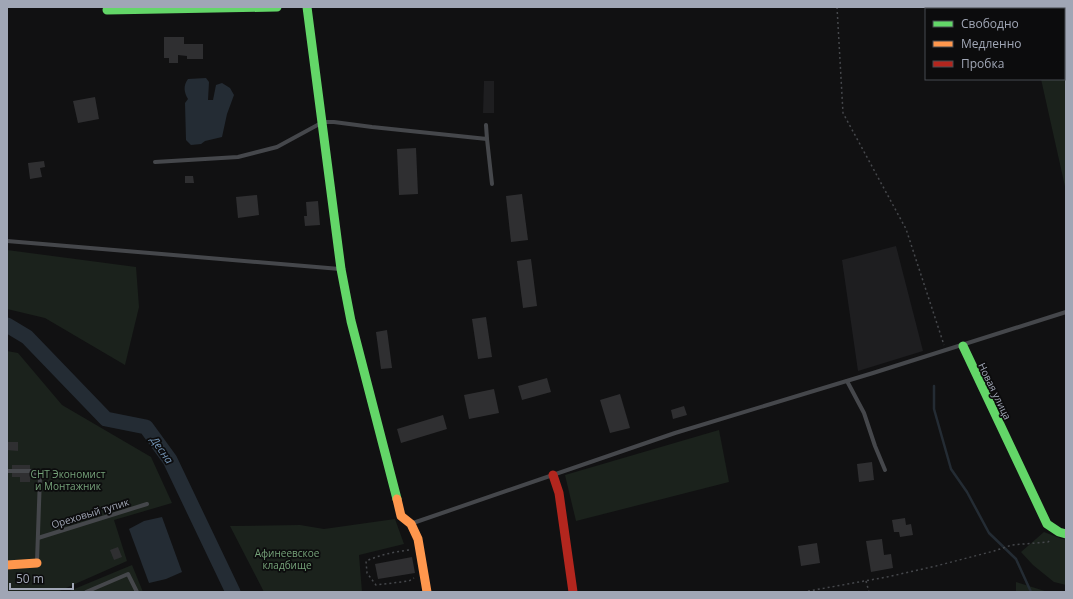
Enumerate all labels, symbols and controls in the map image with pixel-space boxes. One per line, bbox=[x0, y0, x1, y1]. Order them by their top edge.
legend bbox=[925, 8, 1065, 80]
text: Свободно bbox=[961, 15, 1019, 32]
text: Медленно bbox=[961, 35, 1021, 52]
text: Пробка bbox=[961, 55, 1004, 72]
street label: Новая улица bbox=[975, 360, 1015, 422]
water label: Десна bbox=[147, 432, 177, 466]
park label: СНТ Экономист и Монтажник bbox=[31, 467, 106, 493]
street label: Ореховый тупик bbox=[49, 494, 131, 531]
park label: Афинеевское кладбище bbox=[255, 546, 320, 572]
scale bar bbox=[10, 565, 73, 591]
text: 50 m bbox=[16, 570, 44, 587]

